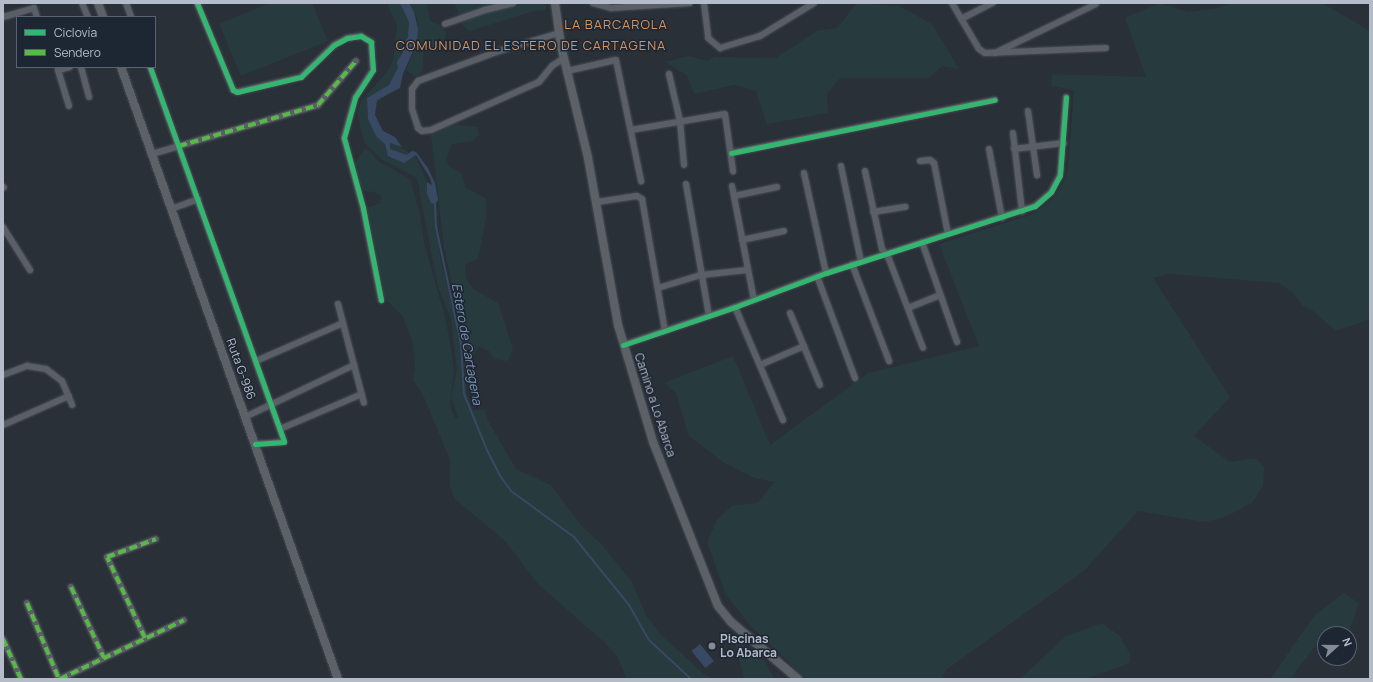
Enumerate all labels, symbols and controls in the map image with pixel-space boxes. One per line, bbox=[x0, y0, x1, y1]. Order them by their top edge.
legend bbox=[16, 16, 156, 68]
district label: LA BARCAROLA bbox=[564, 16, 668, 32]
text: Ciclovía bbox=[54, 24, 97, 41]
district label: COMUNIDAD EL ESTERO DE CARTAGENA bbox=[395, 37, 667, 53]
text: Sendero bbox=[54, 44, 101, 61]
water label: Estero de Cartagena bbox=[449, 282, 485, 406]
street label: Ruta G-986 bbox=[223, 337, 259, 401]
street label: Camino a Lo Abarca bbox=[631, 351, 679, 459]
north arrow bbox=[1317, 626, 1357, 666]
place label: Piscinas Lo Abarca bbox=[720, 632, 777, 660]
text: N bbox=[1339, 636, 1356, 648]
marker: Piscinas Lo Abarca bbox=[707, 641, 717, 651]

